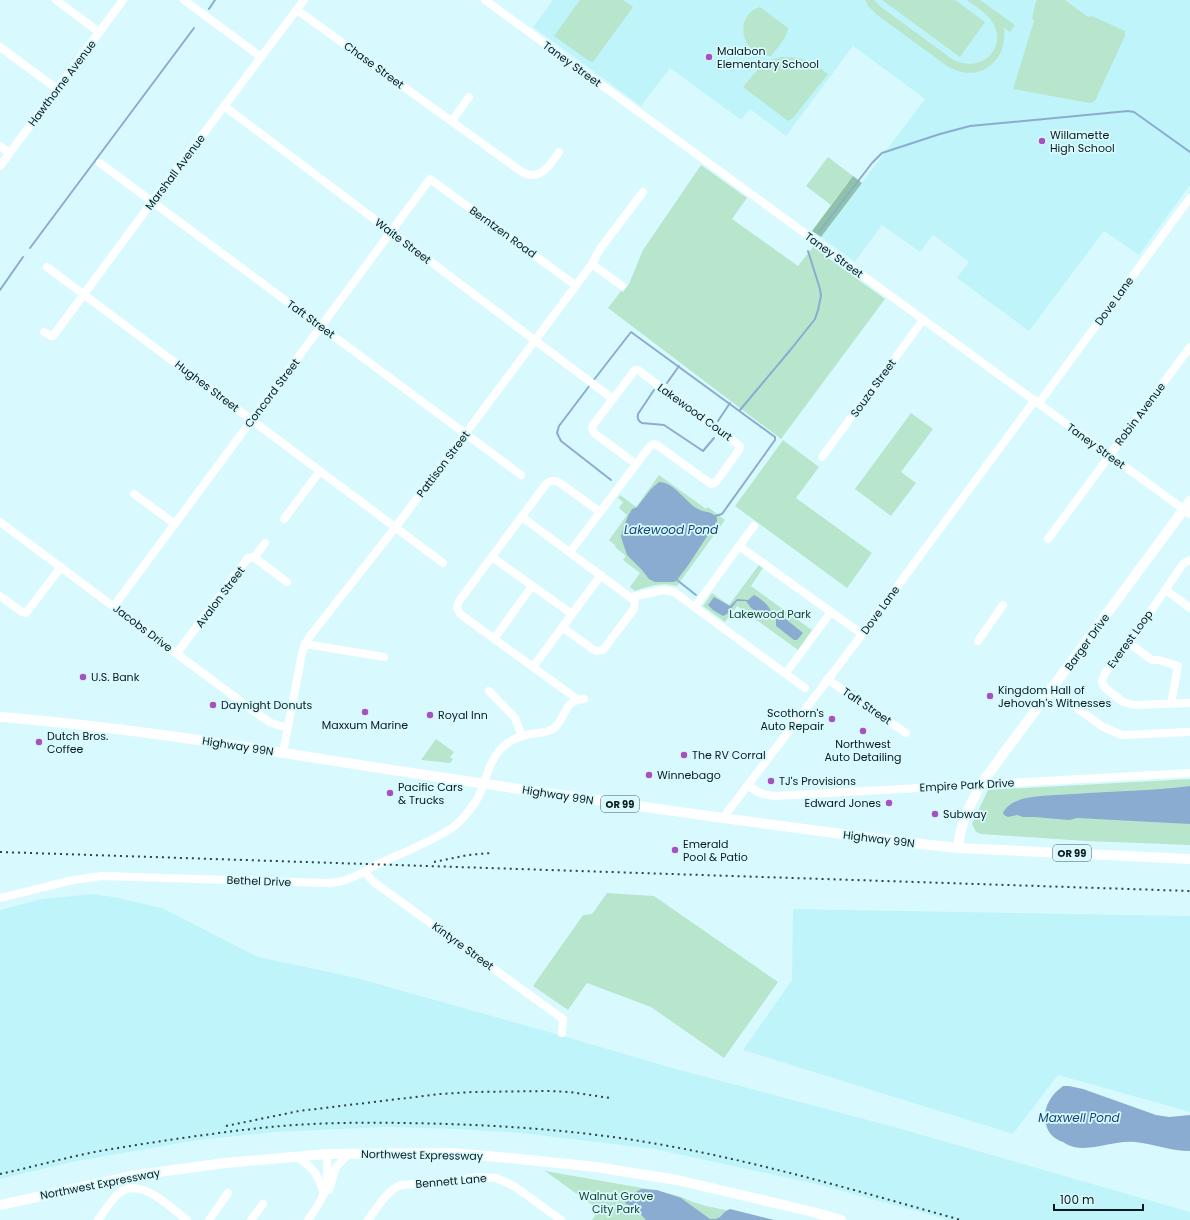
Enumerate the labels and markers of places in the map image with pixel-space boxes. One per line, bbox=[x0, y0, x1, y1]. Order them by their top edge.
place label: Malabon Elementary School bbox=[717, 43, 819, 72]
marker: Malabon Elementary School bbox=[704, 52, 714, 62]
place label: Willamette High School bbox=[1050, 127, 1115, 156]
marker: Willamette High School bbox=[1037, 136, 1047, 146]
place label: U.S. Bank bbox=[91, 669, 140, 685]
marker: U.S. Bank bbox=[78, 672, 88, 682]
place label: Kingdom Hall of Jehovah's Witnesses bbox=[998, 682, 1111, 711]
marker: Kingdom Hall of Jehovah's Witnesses bbox=[985, 691, 995, 701]
place label: Daynight Donuts bbox=[221, 697, 312, 713]
marker: Daynight Donuts bbox=[208, 700, 218, 710]
place label: Scothorn's Auto Repair bbox=[760, 705, 824, 734]
marker: Maxxum Marine bbox=[360, 707, 370, 717]
place label: Royal Inn bbox=[438, 707, 488, 723]
marker: Royal Inn bbox=[425, 710, 435, 720]
marker: Scothorn's Auto Repair bbox=[827, 714, 837, 724]
place label: Maxxum Marine bbox=[322, 717, 408, 733]
marker: Northwest Auto Detailing bbox=[858, 726, 868, 736]
place label: Dutch Bros. Coffee bbox=[47, 728, 108, 757]
place label: Northwest Auto Detailing bbox=[824, 736, 902, 765]
marker: Dutch Bros. Coffee bbox=[34, 737, 44, 747]
place label: The RV Corral bbox=[692, 747, 766, 763]
marker: The RV Corral bbox=[679, 750, 689, 760]
place label: Winnebago bbox=[657, 767, 721, 783]
marker: Winnebago bbox=[644, 770, 654, 780]
place label: TJ's Provisions bbox=[779, 773, 856, 789]
marker: TJ's Provisions bbox=[766, 776, 776, 786]
place label: Pacific Cars & Trucks bbox=[398, 779, 463, 808]
marker: Pacific Cars & Trucks bbox=[385, 788, 395, 798]
place label: Edward Jones bbox=[805, 795, 881, 811]
marker: Edward Jones bbox=[884, 798, 894, 808]
place label: Subway bbox=[943, 806, 987, 822]
marker: Subway bbox=[930, 809, 940, 819]
place label: Emerald Pool & Patio bbox=[683, 836, 748, 865]
marker: Emerald Pool & Patio bbox=[670, 845, 680, 855]

